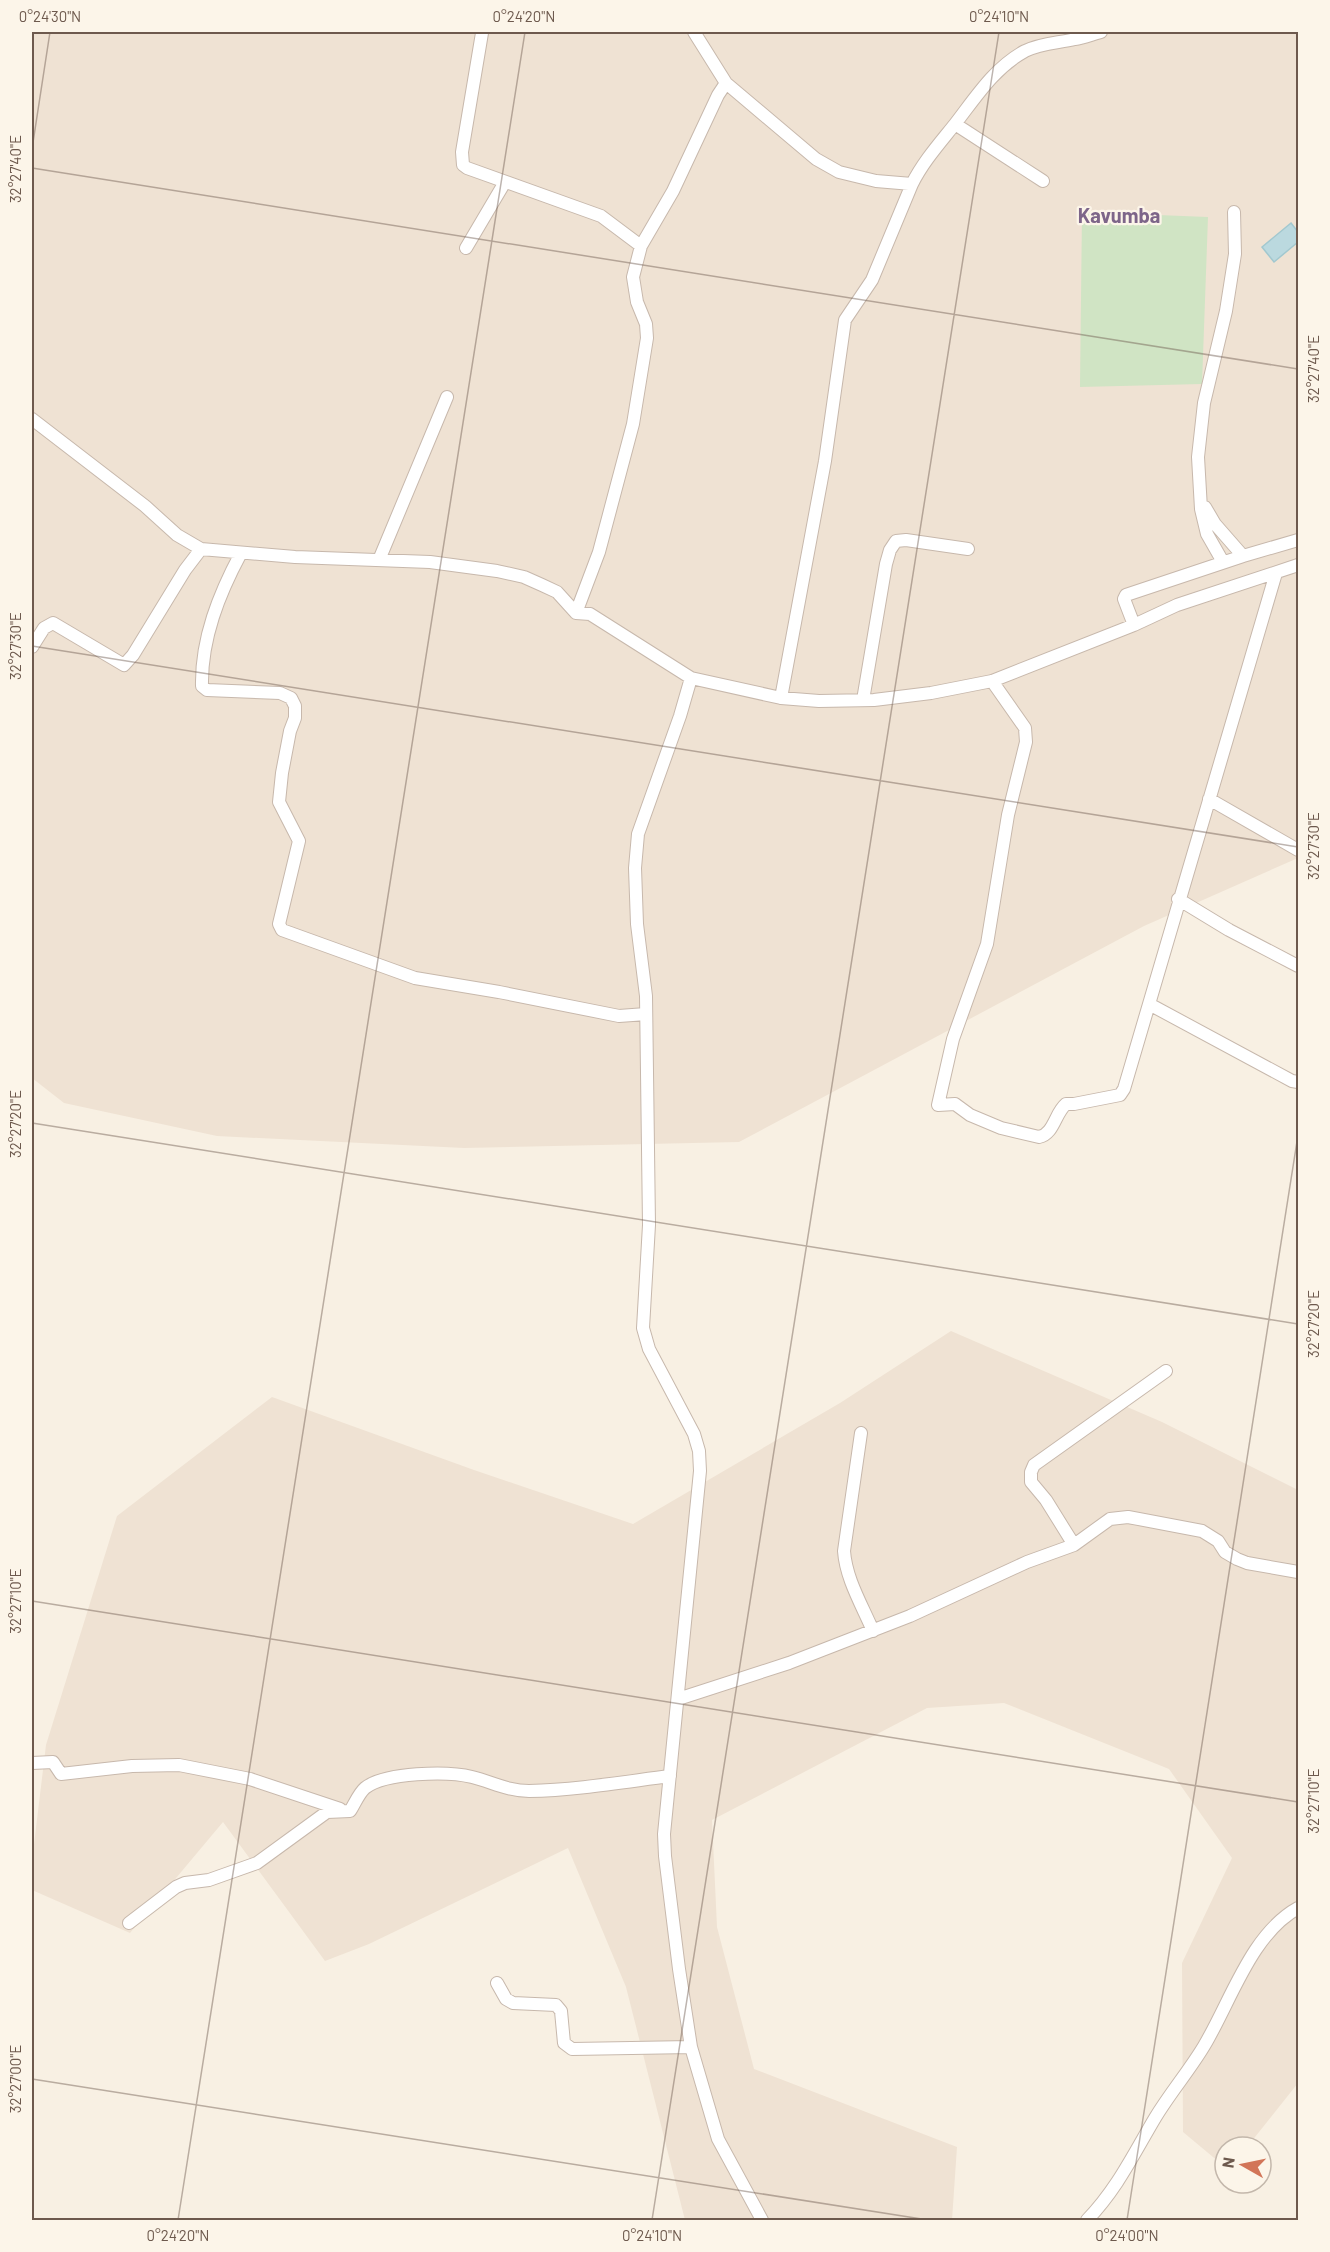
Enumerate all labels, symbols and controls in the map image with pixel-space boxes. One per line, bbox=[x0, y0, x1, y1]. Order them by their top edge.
text: 0°24'30"N bbox=[19, 7, 81, 25]
text: 0°24'20"N bbox=[493, 7, 555, 25]
text: 0°24'10"N bbox=[969, 7, 1029, 25]
text: 32°27'40"E bbox=[6, 135, 24, 203]
district label: Kavumba bbox=[1078, 203, 1160, 227]
text: 32°27'40"E bbox=[1304, 335, 1322, 403]
text: 32°27'30"E bbox=[6, 612, 24, 680]
text: 32°27'30"E bbox=[1304, 812, 1322, 880]
text: 32°27'20"E bbox=[6, 1090, 24, 1158]
text: 32°27'20"E bbox=[1304, 1290, 1322, 1358]
text: 32°27'10"E bbox=[6, 1568, 24, 1634]
text: 32°27'10"E bbox=[1304, 1768, 1322, 1834]
text: 32°27'00"E bbox=[6, 2045, 24, 2113]
north arrow bbox=[1213, 2135, 1273, 2195]
text: N bbox=[1217, 2156, 1238, 2169]
text: 0°24'20"N bbox=[147, 2226, 209, 2244]
text: 0°24'10"N bbox=[622, 2226, 682, 2244]
text: 0°24'00"N bbox=[1095, 2226, 1159, 2244]

